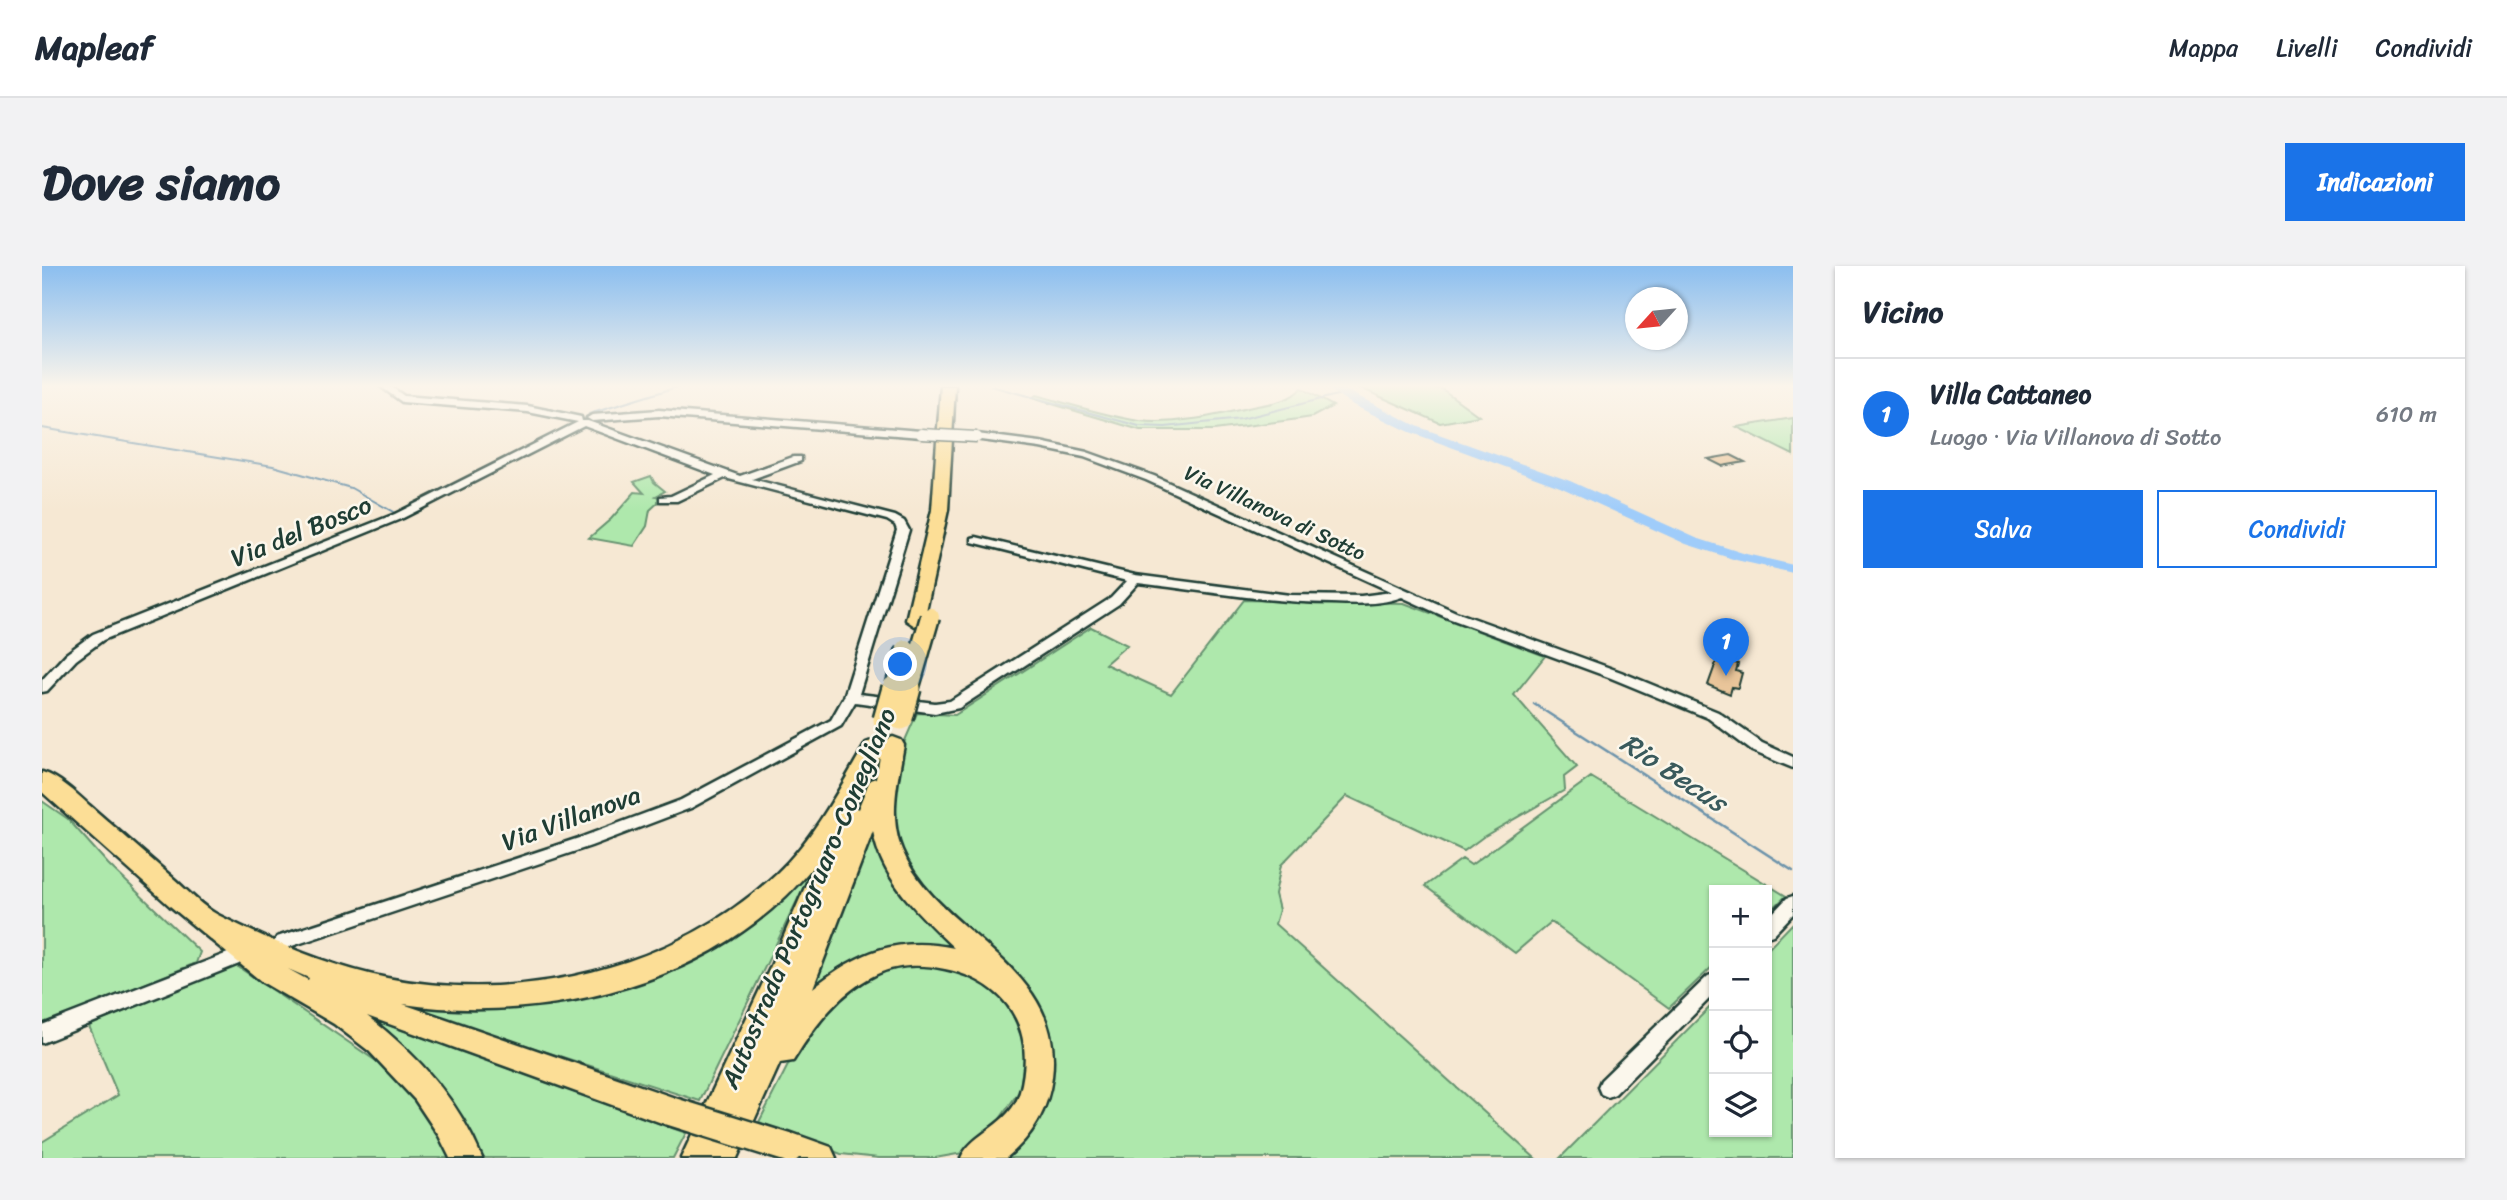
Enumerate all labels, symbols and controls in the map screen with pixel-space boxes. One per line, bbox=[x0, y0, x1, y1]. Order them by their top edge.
text: Mapleaf bbox=[35, 19, 153, 77]
text: Mappa bbox=[2169, 27, 2238, 69]
text: Livelli bbox=[2276, 27, 2338, 69]
text: Condividi bbox=[2376, 27, 2472, 69]
text: Dove siamo bbox=[42, 139, 280, 226]
button: Indicazioni bbox=[2285, 143, 2465, 221]
text: Vicino bbox=[1863, 285, 1943, 339]
north arrow bbox=[1625, 287, 1688, 350]
text: Villa Cattaneo bbox=[1930, 371, 2091, 417]
text: 1 bbox=[1881, 394, 1891, 435]
text: 610 m bbox=[2376, 394, 2437, 435]
text: Luogo · Via Villanova di Sotto bbox=[1930, 417, 2221, 458]
street label: Via Villanova di Sotto bbox=[1178, 454, 1372, 572]
street label: Via del Bosco bbox=[223, 482, 379, 580]
button: Salva bbox=[1863, 490, 2143, 568]
button: Condividi bbox=[2157, 490, 2437, 568]
pin: 1 bbox=[1703, 618, 1749, 676]
your location bbox=[883, 647, 917, 681]
street label: Autostrada Portogruaro-Conegliano bbox=[706, 700, 909, 1097]
water label: Rio Becus bbox=[1610, 719, 1740, 827]
street label: Via Villanova bbox=[495, 772, 647, 864]
map controls bbox=[1709, 885, 1772, 1137]
button: + bbox=[1709, 885, 1772, 948]
button: − bbox=[1709, 948, 1772, 1011]
button: locate bbox=[1709, 1011, 1772, 1074]
button: layers bbox=[1709, 1074, 1772, 1137]

